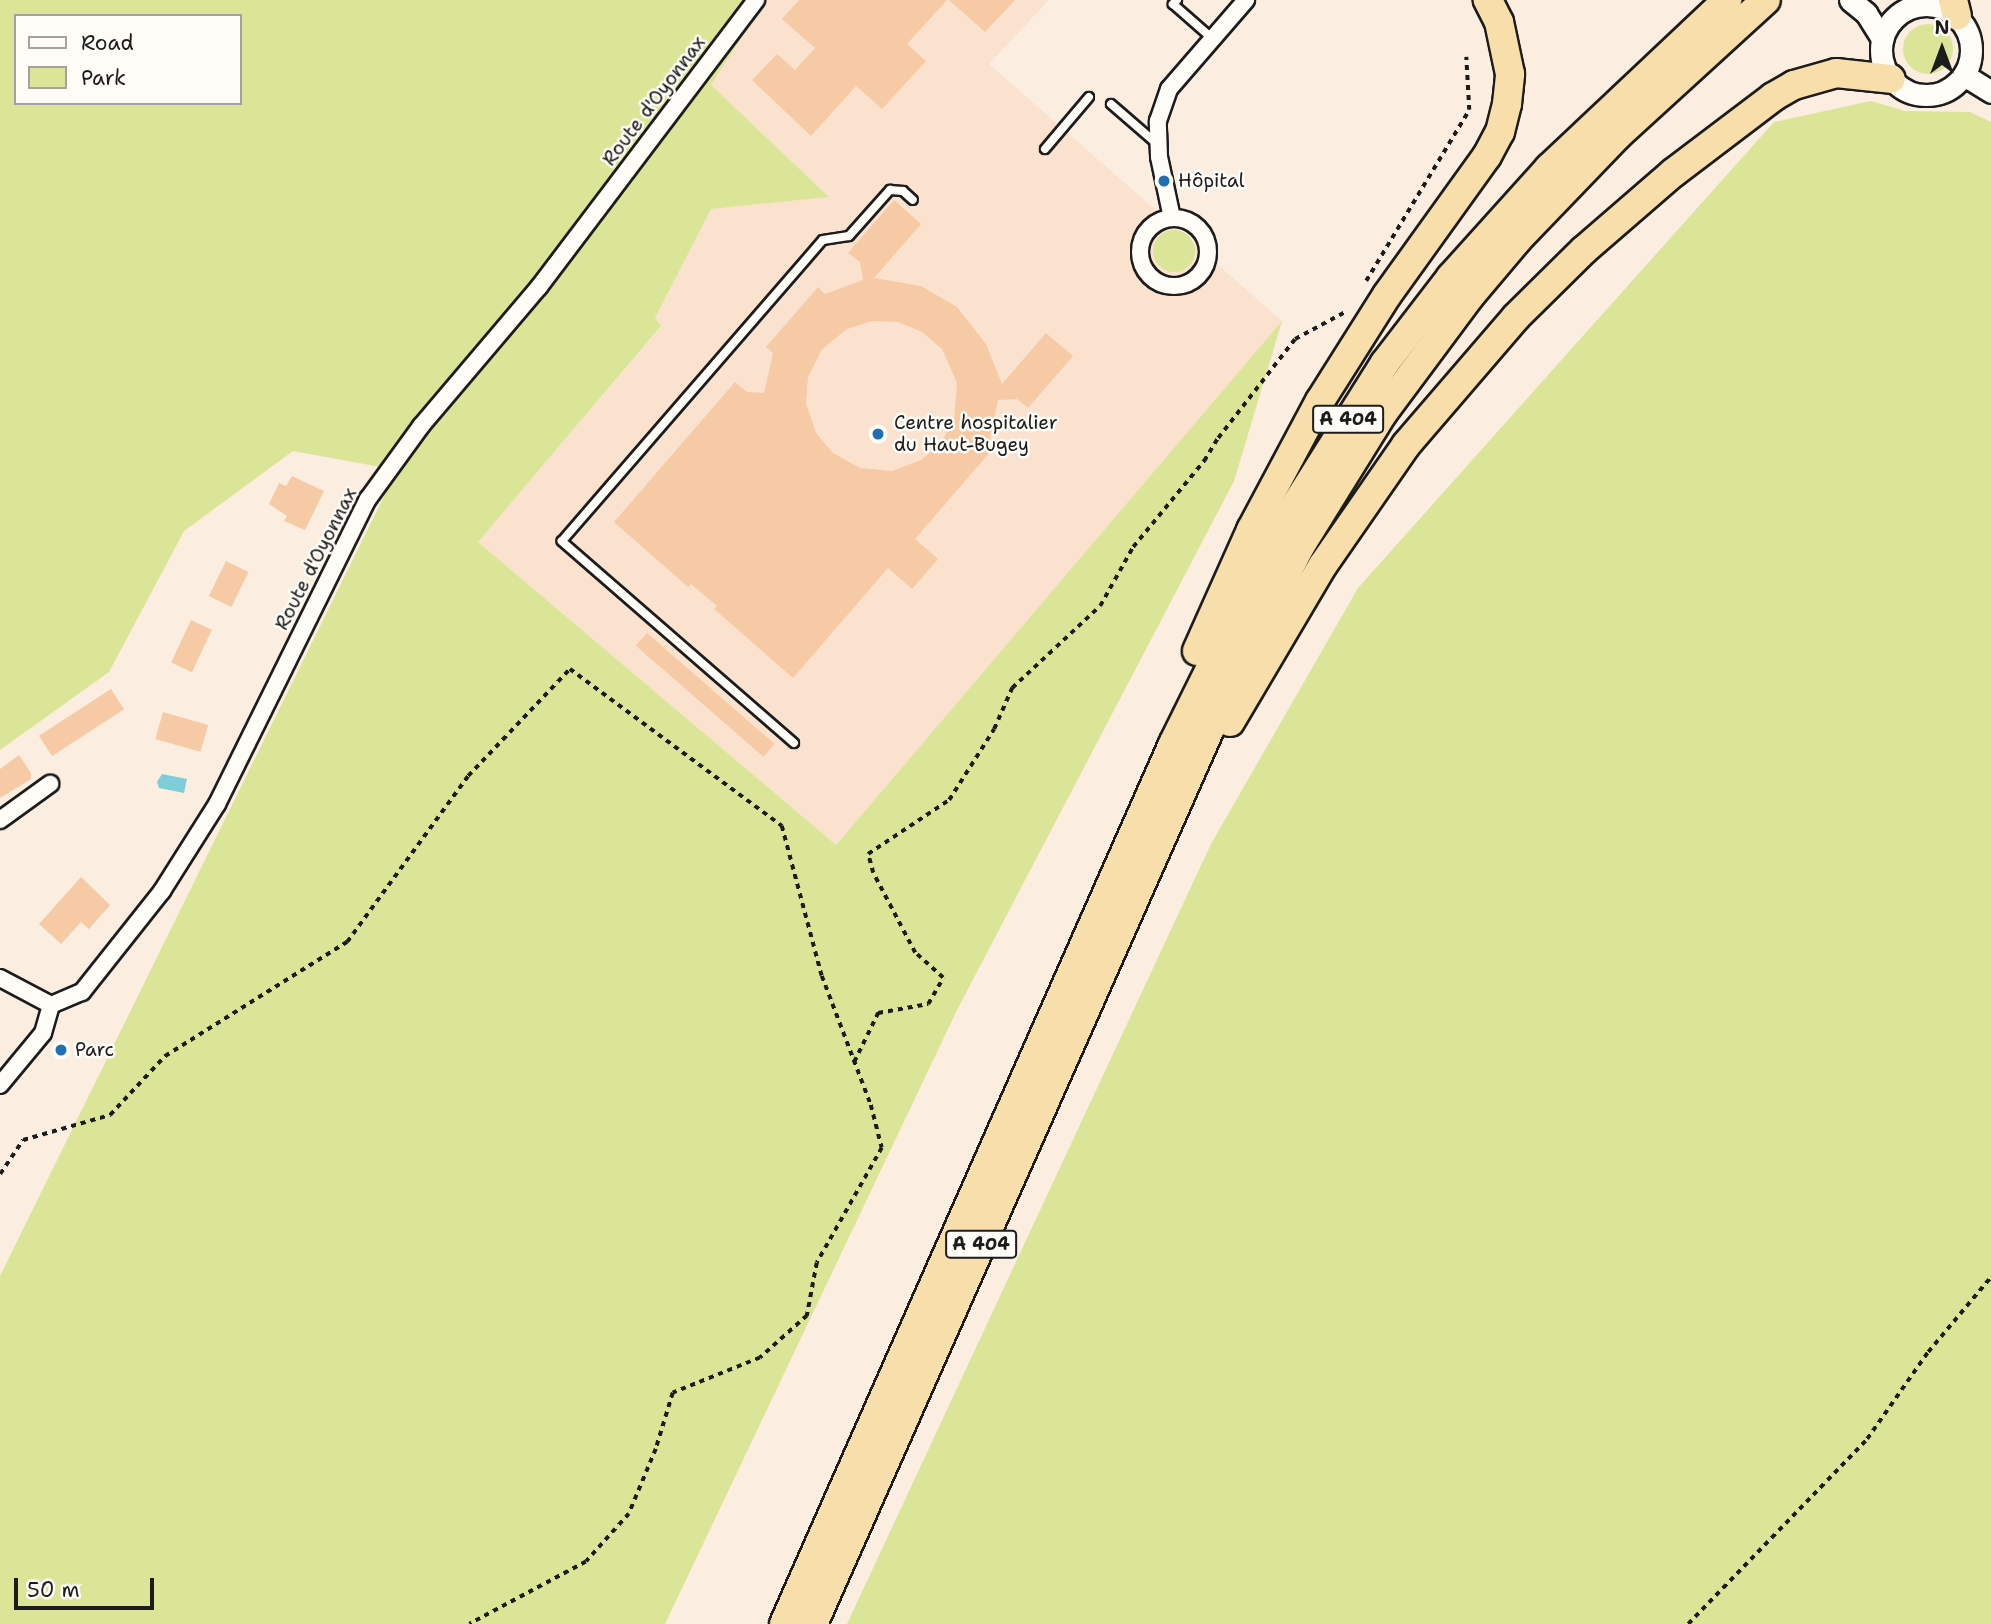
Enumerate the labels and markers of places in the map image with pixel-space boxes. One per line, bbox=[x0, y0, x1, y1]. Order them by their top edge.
place label: Hôpital bbox=[1178, 170, 1244, 192]
marker: Hôpital bbox=[1156, 173, 1172, 189]
place label: Centre hospitalier du Haut-Bugey bbox=[894, 412, 1058, 456]
marker: Centre hospitalier du Haut-Bugey bbox=[868, 424, 888, 444]
place label: Parc bbox=[75, 1039, 114, 1061]
marker: Parc bbox=[53, 1042, 69, 1058]

